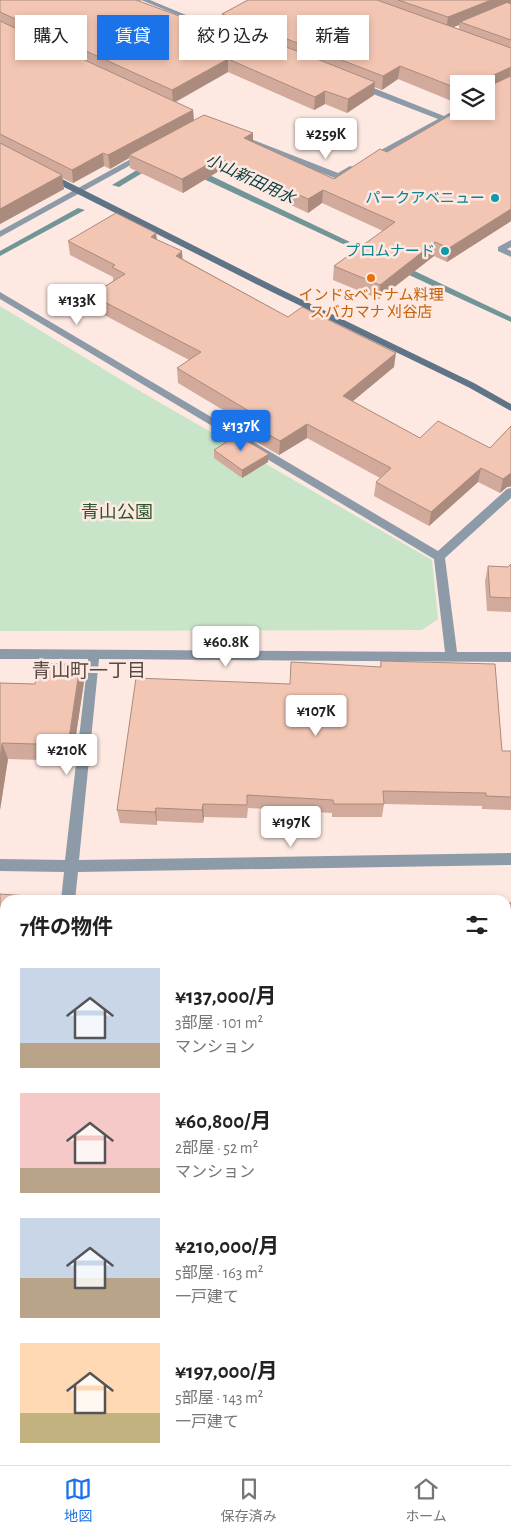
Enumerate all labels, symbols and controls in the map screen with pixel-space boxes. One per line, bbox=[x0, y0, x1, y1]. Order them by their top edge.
chip: 購入 bbox=[15, 15, 87, 60]
chip: 賃貸 bbox=[97, 15, 169, 60]
chip: 絞り込み bbox=[179, 15, 287, 60]
chip: 新着 bbox=[297, 15, 369, 60]
map controls bbox=[450, 75, 495, 120]
button: layers bbox=[450, 75, 495, 120]
pin: ¥259K bbox=[291, 118, 361, 160]
text: ¥259K bbox=[306, 126, 346, 142]
water label: 小山新田用水 bbox=[203, 151, 299, 207]
place label: パークアベニュー bbox=[365, 190, 485, 206]
marker: パークアベニュー bbox=[489, 192, 501, 204]
place label: プロムナード bbox=[345, 243, 435, 259]
marker: プロムナード bbox=[439, 245, 451, 257]
marker: インド&ベトナム料理 スバカマナ 刈谷店 bbox=[365, 272, 377, 284]
pin: ¥133K bbox=[42, 284, 112, 326]
place label: インド&ベトナム料理 スバカマナ 刈谷店 bbox=[299, 286, 443, 320]
text: ¥133K bbox=[58, 292, 96, 308]
pin: ¥137K bbox=[206, 410, 276, 452]
text: ¥137K bbox=[222, 418, 260, 434]
park label: 青山公園 bbox=[81, 503, 153, 522]
pin: ¥60.8K bbox=[185, 626, 267, 668]
text: ¥60.8K bbox=[203, 634, 249, 650]
district label: 青山町一丁目 bbox=[32, 660, 146, 681]
pin: ¥107K bbox=[281, 694, 351, 737]
text: ¥107K bbox=[297, 703, 335, 719]
pin: ¥210K bbox=[32, 734, 102, 776]
text: ¥210K bbox=[47, 742, 87, 758]
pin: ¥197K bbox=[256, 806, 326, 848]
text: ¥197K bbox=[272, 814, 310, 830]
icon: filters bbox=[463, 911, 491, 939]
text: 7件の物件 bbox=[20, 917, 113, 938]
text: ¥137,000/月 bbox=[175, 986, 276, 1007]
icon: home bbox=[60, 988, 120, 1048]
text: 3部屋 · 101 m² bbox=[175, 1015, 263, 1031]
text: マンション bbox=[175, 1039, 255, 1055]
text: ¥60,800/月 bbox=[175, 1111, 271, 1132]
icon: home bbox=[60, 1113, 120, 1173]
text: 2部屋 · 52 m² bbox=[175, 1140, 258, 1156]
text: マンション bbox=[175, 1164, 255, 1180]
text: ¥210,000/月 bbox=[175, 1236, 279, 1257]
icon: home bbox=[60, 1238, 120, 1298]
text: 5部屋 · 163 m² bbox=[175, 1265, 263, 1281]
text: 一戸建て bbox=[175, 1289, 239, 1305]
text: ¥197,000/月 bbox=[175, 1361, 277, 1382]
icon: home bbox=[60, 1363, 120, 1423]
text: 5部屋 · 143 m² bbox=[175, 1390, 263, 1406]
text: 一戸建て bbox=[175, 1414, 239, 1430]
tab: 地図 bbox=[64, 1475, 92, 1526]
tab: 保存済み bbox=[221, 1475, 277, 1526]
tab: ホーム bbox=[405, 1475, 447, 1526]

